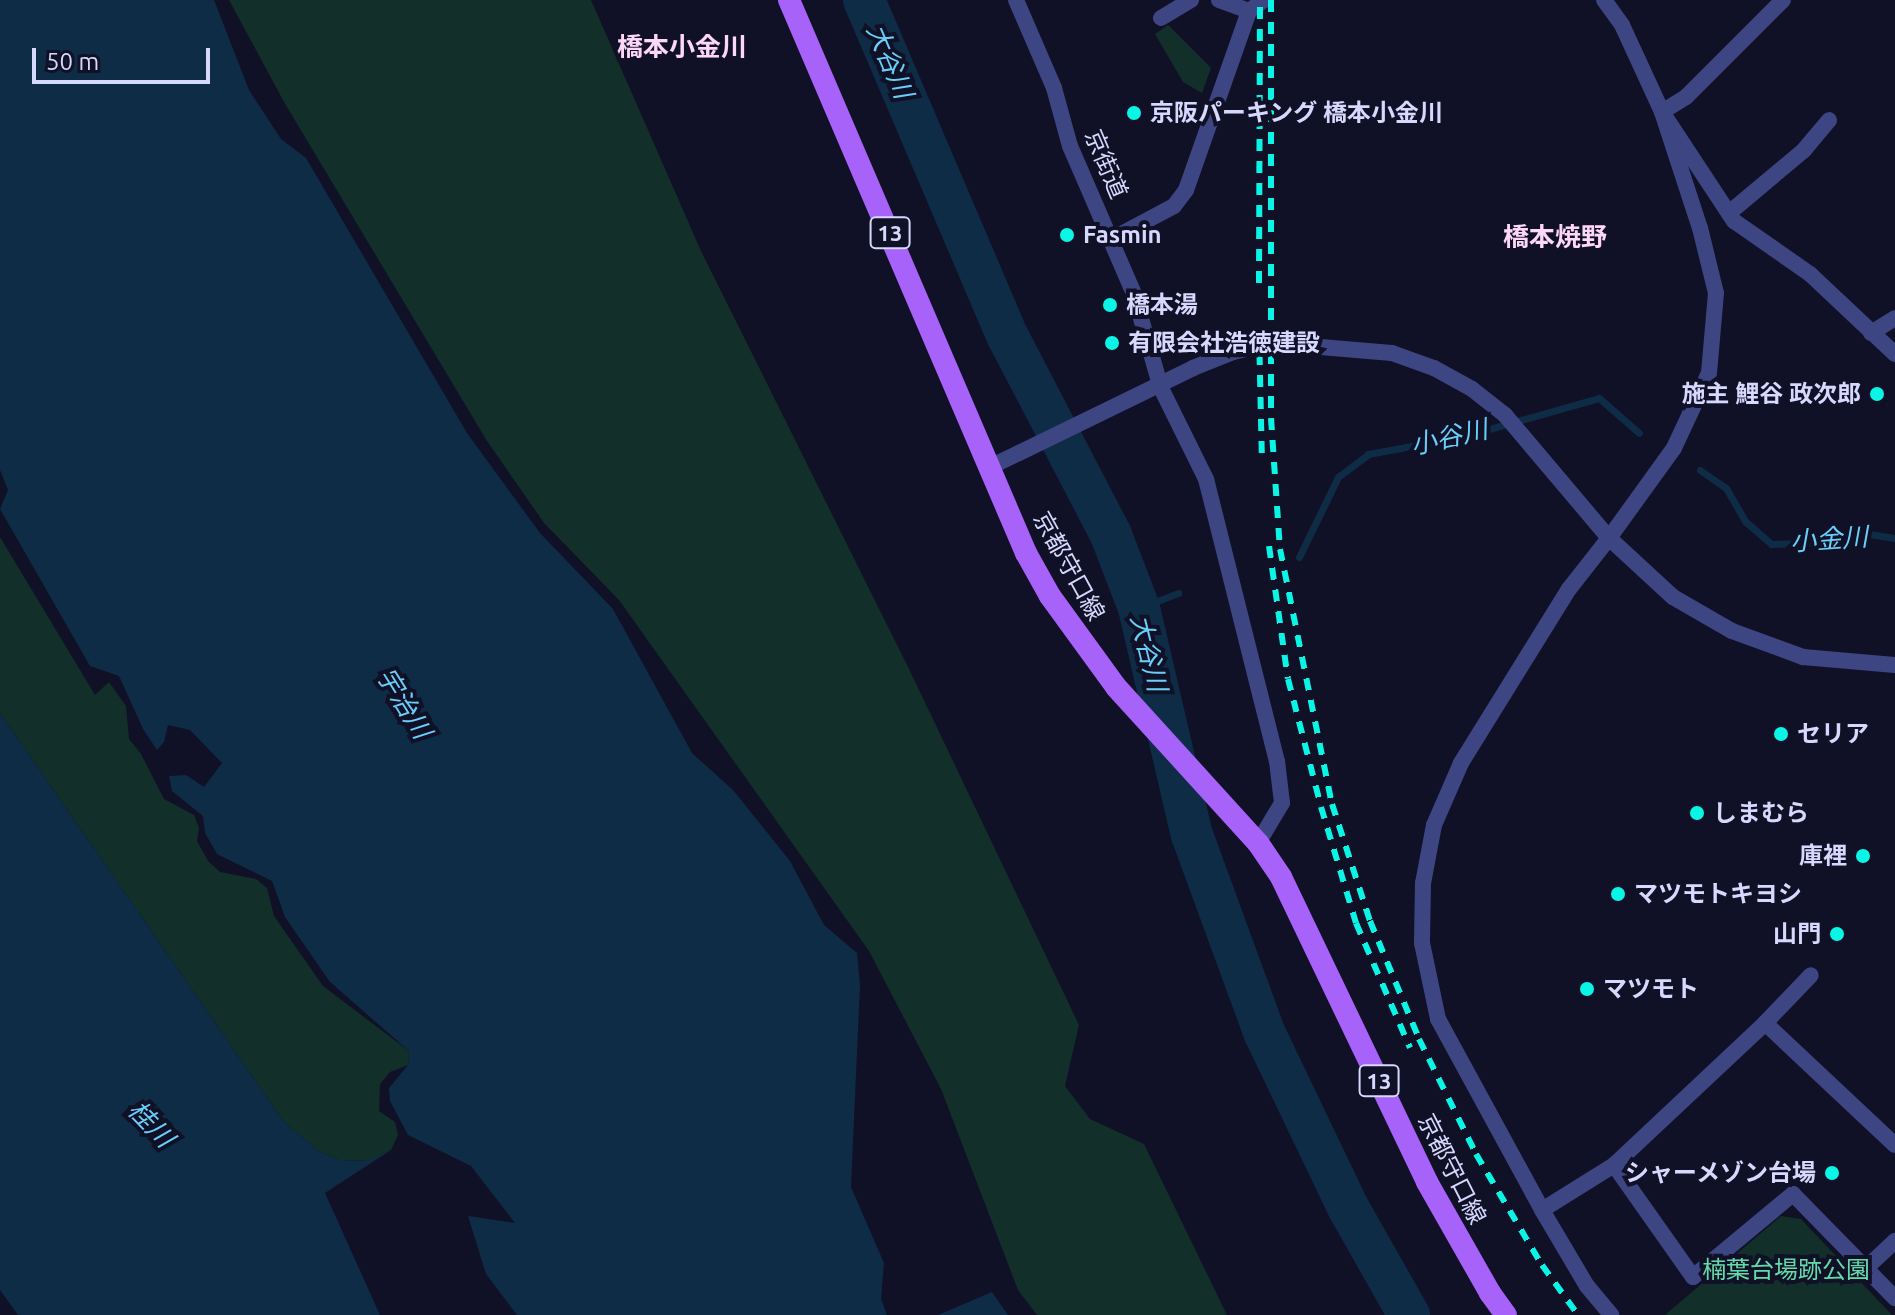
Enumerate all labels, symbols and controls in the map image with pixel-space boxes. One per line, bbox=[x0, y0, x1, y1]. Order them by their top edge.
water label: 大谷川 bbox=[860, 19, 920, 103]
district label: 橋本小金川 bbox=[617, 31, 747, 63]
scale bar bbox=[36, 32, 214, 82]
text: 50 m bbox=[46, 48, 99, 75]
place label: 京阪パーキング 橋本小金川 bbox=[1150, 99, 1444, 127]
marker: 京阪パーキング 橋本小金川 bbox=[1125, 104, 1143, 122]
street label: 京街道 bbox=[1079, 125, 1133, 203]
road number: 13 bbox=[868, 215, 912, 251]
place label: Fasmin bbox=[1083, 221, 1162, 249]
district label: 橋本焼野 bbox=[1503, 221, 1607, 253]
marker: Fasmin bbox=[1058, 226, 1076, 244]
place label: 橋本湯 bbox=[1126, 291, 1198, 319]
marker: 橋本湯 bbox=[1101, 296, 1119, 314]
place label: 有限会社浩徳建設 bbox=[1128, 329, 1320, 357]
marker: 有限会社浩徳建設 bbox=[1103, 334, 1121, 352]
place label: 施主 鯉谷 政次郎 bbox=[1682, 380, 1861, 408]
marker: 施主 鯉谷 政次郎 bbox=[1868, 385, 1886, 403]
water label: 小谷川 bbox=[1407, 413, 1491, 461]
street label: 京都守口線 bbox=[1027, 507, 1111, 625]
water label: 小金川 bbox=[1789, 521, 1869, 557]
water label: 大谷川 bbox=[1124, 611, 1174, 695]
water label: 宇治川 bbox=[370, 662, 438, 744]
place label: セリア bbox=[1797, 720, 1869, 748]
marker: セリア bbox=[1772, 725, 1790, 743]
place label: しまむら bbox=[1713, 799, 1809, 827]
marker: しまむら bbox=[1688, 804, 1706, 822]
place label: 庫裡 bbox=[1799, 842, 1847, 870]
marker: 庫裡 bbox=[1854, 847, 1872, 865]
place label: マツモトキヨシ bbox=[1634, 880, 1802, 908]
marker: マツモトキヨシ bbox=[1609, 885, 1627, 903]
place label: 山門 bbox=[1773, 920, 1821, 948]
marker: 山門 bbox=[1828, 925, 1846, 943]
place label: マツモト bbox=[1603, 975, 1699, 1003]
marker: マツモト bbox=[1578, 980, 1596, 998]
road number: 13 bbox=[1357, 1063, 1401, 1099]
water label: 桂川 bbox=[122, 1094, 180, 1154]
street label: 京都守口線 bbox=[1412, 1109, 1492, 1229]
place label: シャーメゾン台場 bbox=[1624, 1159, 1816, 1187]
marker: シャーメゾン台場 bbox=[1823, 1164, 1841, 1182]
park label: 楠葉台場跡公園 bbox=[1702, 1256, 1870, 1284]

